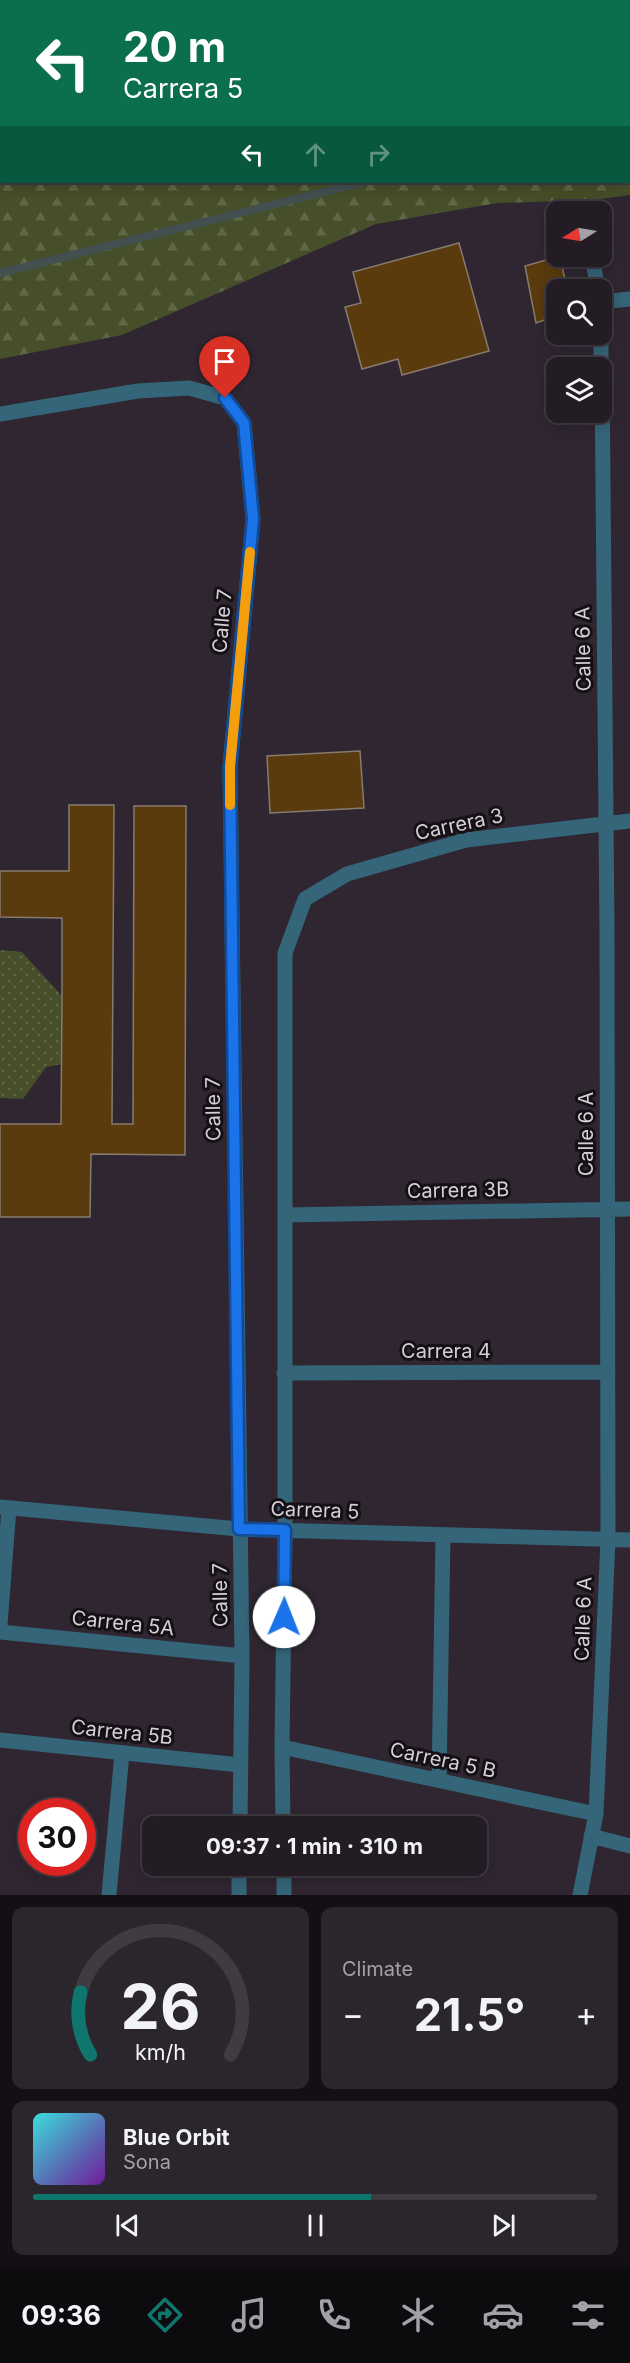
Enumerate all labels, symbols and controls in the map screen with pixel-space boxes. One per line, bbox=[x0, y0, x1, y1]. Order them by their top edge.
text: 20 m bbox=[123, 21, 226, 72]
icon: left bbox=[24, 24, 102, 102]
text: Carrera 5 bbox=[123, 72, 243, 105]
icon: left bbox=[236, 138, 269, 171]
icon: ahead bbox=[299, 138, 332, 171]
icon: right bbox=[362, 138, 395, 171]
north arrow bbox=[546, 201, 612, 267]
map controls bbox=[546, 201, 612, 423]
button: search bbox=[546, 279, 612, 345]
pin bbox=[199, 336, 250, 398]
icon: arrive bbox=[208, 345, 241, 378]
button: layers bbox=[546, 357, 612, 423]
street label: Calle 7 bbox=[207, 588, 237, 654]
street label: Calle 6 A bbox=[570, 606, 596, 692]
street label: Carrera 3 bbox=[413, 803, 505, 845]
street label: Calle 7 bbox=[200, 1077, 226, 1141]
street label: Calle 6 A bbox=[574, 1091, 598, 1176]
street label: Carrera 3B bbox=[407, 1177, 509, 1203]
street label: Carrera 4 bbox=[401, 1339, 491, 1363]
street label: Carrera 5 bbox=[270, 1496, 360, 1524]
street label: Calle 7 bbox=[207, 1563, 233, 1627]
street label: Calle 6 A bbox=[570, 1576, 596, 1662]
position arrow bbox=[252, 1585, 316, 1649]
street label: Carrera 5A bbox=[71, 1606, 176, 1640]
street label: Carrera 5B bbox=[70, 1715, 174, 1749]
street label: Carrera 5 B bbox=[388, 1737, 498, 1783]
speed limit sign: 30 bbox=[18, 1798, 96, 1876]
text: 09:37 · 1 min · 310 m bbox=[206, 1833, 423, 1859]
text: Climate bbox=[342, 1957, 413, 1981]
text: 26 bbox=[121, 1969, 200, 2044]
text: 21.5° bbox=[414, 1987, 525, 2042]
text: − bbox=[342, 1994, 364, 2034]
text: + bbox=[575, 1994, 597, 2034]
text: km/h bbox=[135, 2039, 186, 2065]
text: Blue Orbit bbox=[123, 2124, 230, 2150]
text: Sona bbox=[123, 2150, 171, 2174]
icon: previous bbox=[111, 2209, 144, 2242]
icon: pause bbox=[299, 2209, 332, 2242]
icon: next bbox=[487, 2209, 520, 2242]
icon: directions bbox=[144, 2294, 186, 2336]
icon: music bbox=[228, 2294, 270, 2336]
icon: phone bbox=[313, 2294, 355, 2336]
icon: climate bbox=[397, 2294, 439, 2336]
icon: car bbox=[482, 2294, 524, 2336]
icon: filters bbox=[567, 2294, 609, 2336]
text: 09:36 bbox=[21, 2299, 101, 2332]

